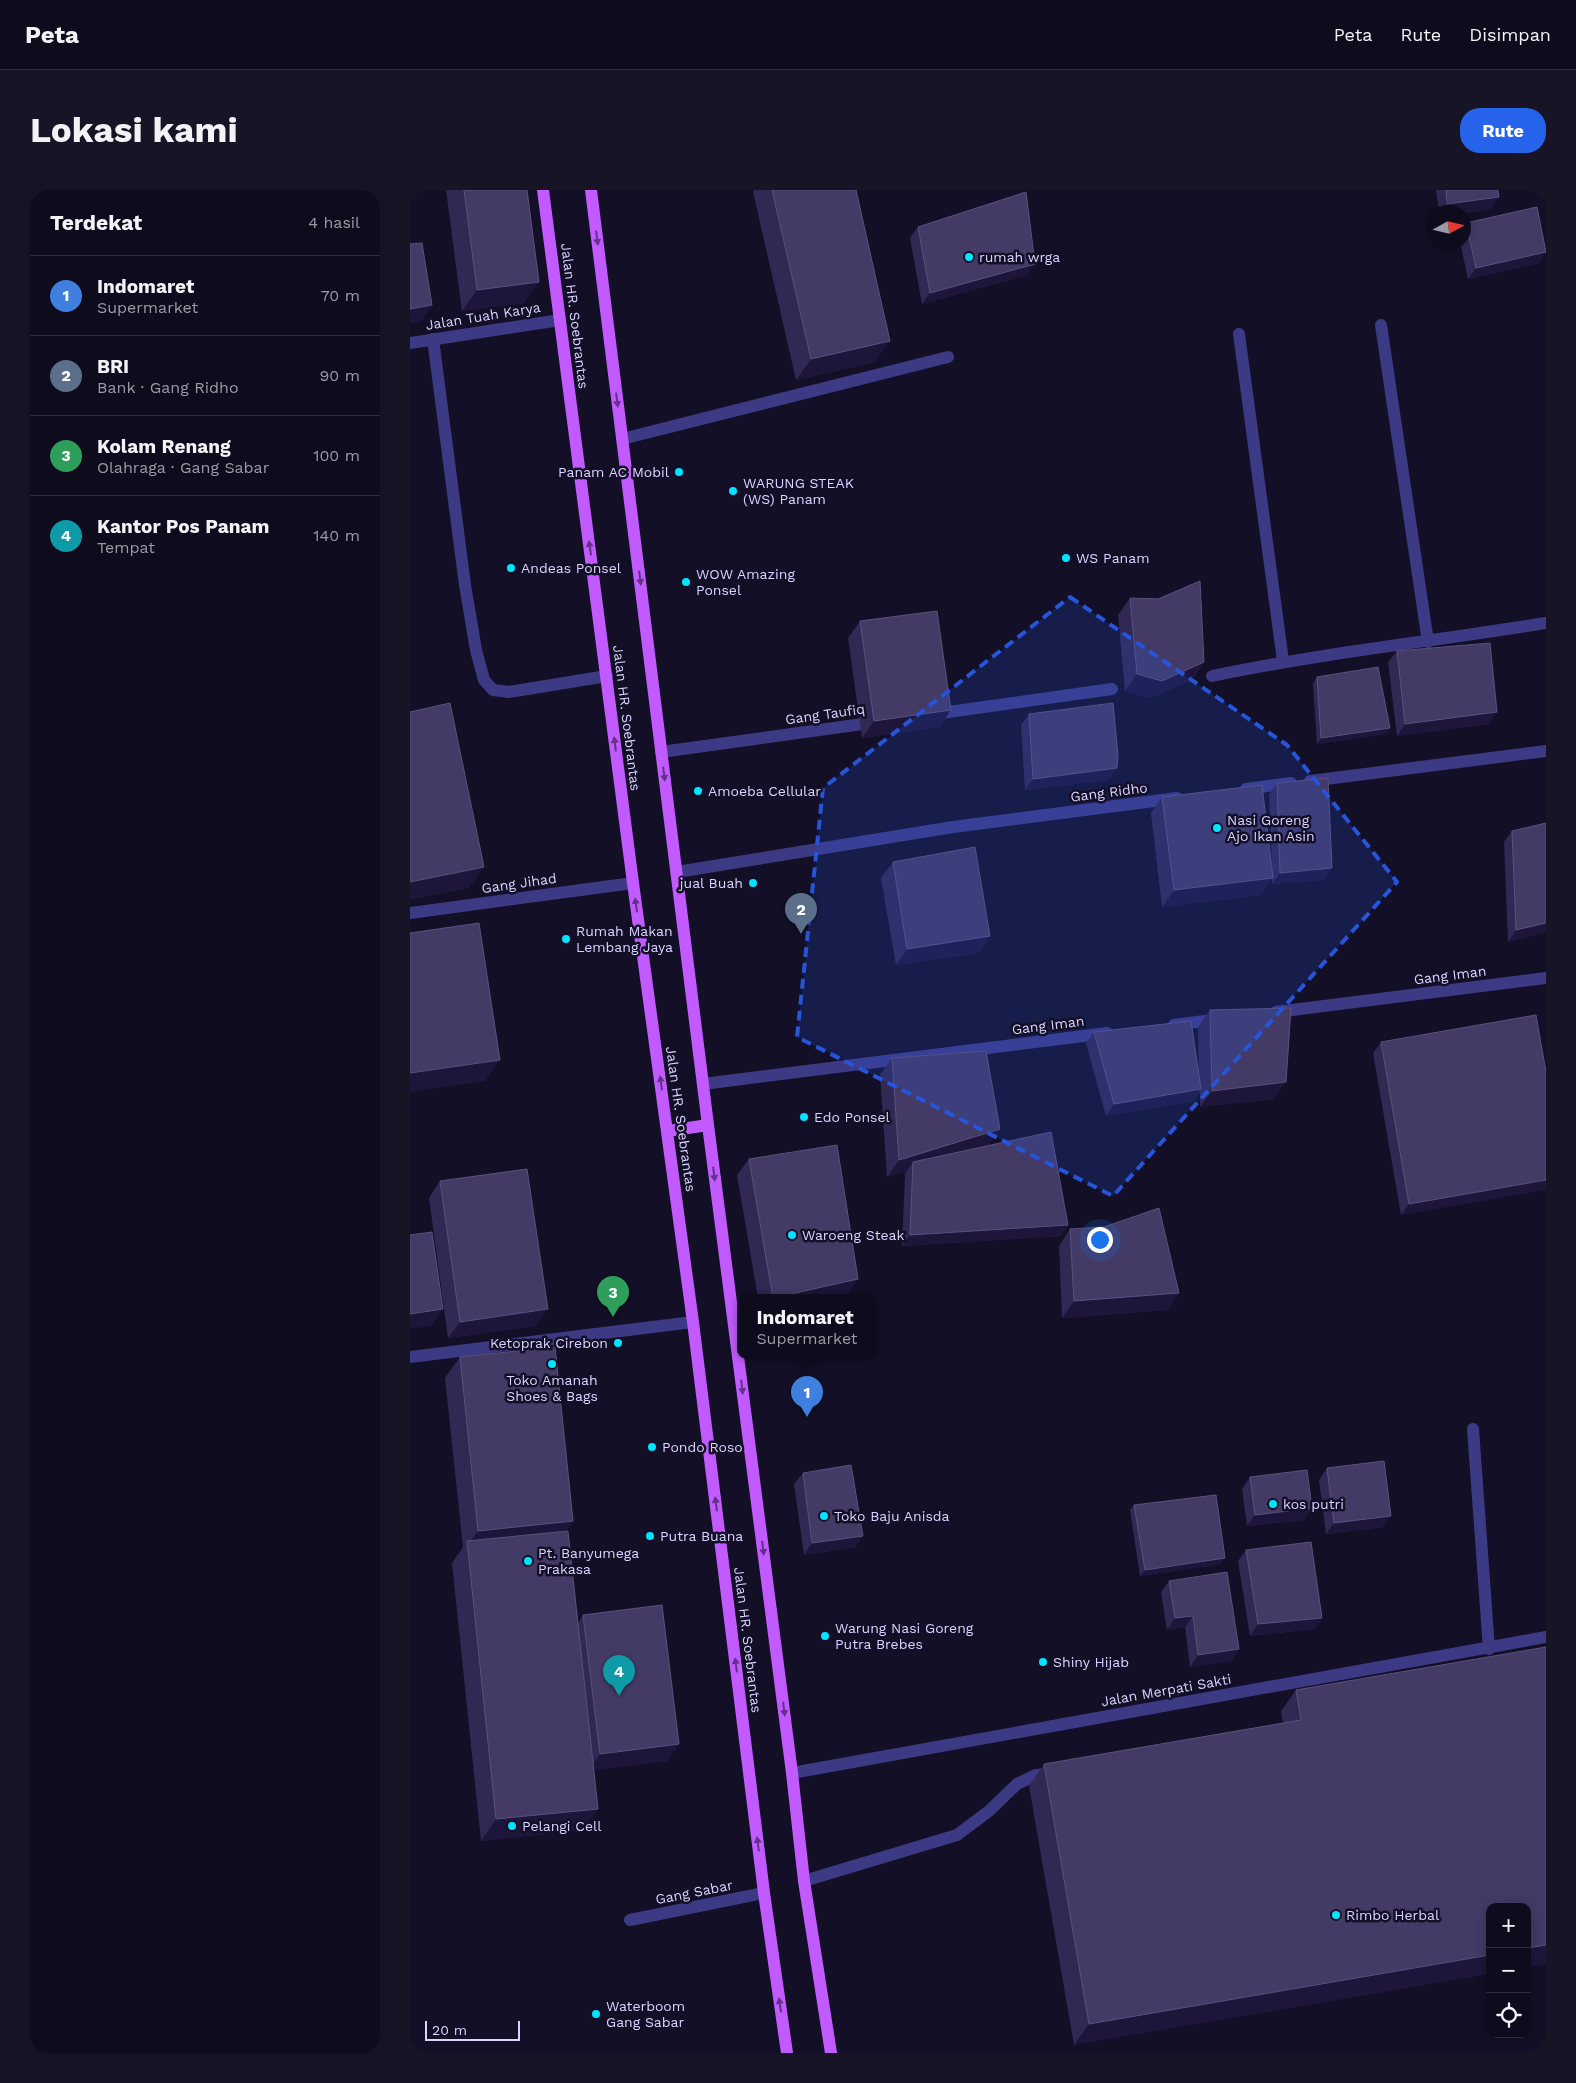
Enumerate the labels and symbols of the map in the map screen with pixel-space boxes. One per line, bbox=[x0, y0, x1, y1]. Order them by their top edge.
north arrow bbox=[1426, 205, 1471, 250]
one-way arrow bbox=[593, 231, 601, 247]
street label: Jalan HR. Soebrantas bbox=[558, 242, 592, 390]
place label: rumah wrga bbox=[979, 249, 1060, 265]
marker: rumah wrga bbox=[963, 251, 975, 263]
street label: Jalan Tuah Karya bbox=[424, 299, 542, 333]
one-way arrow bbox=[613, 392, 621, 408]
place label: Panam AC Mobil bbox=[558, 464, 670, 480]
marker: Panam AC Mobil bbox=[673, 466, 685, 478]
place label: WARUNG STEAK (WS) Panam bbox=[743, 475, 854, 507]
marker: WARUNG STEAK (WS) Panam bbox=[727, 485, 739, 497]
one-way arrow bbox=[586, 540, 594, 556]
place label: WS Panam bbox=[1076, 550, 1150, 566]
marker: WS Panam bbox=[1060, 552, 1072, 564]
place label: Andeas Ponsel bbox=[521, 560, 622, 576]
marker: Andeas Ponsel bbox=[505, 562, 517, 574]
place label: WOW Amazing Ponsel bbox=[696, 566, 795, 598]
one-way arrow bbox=[636, 571, 644, 587]
marker: WOW Amazing Ponsel bbox=[680, 576, 692, 588]
street label: Jalan HR. Soebrantas bbox=[610, 644, 644, 792]
street label: Gang Taufiq bbox=[784, 700, 866, 728]
one-way arrow bbox=[611, 735, 619, 751]
one-way arrow bbox=[660, 766, 668, 782]
street label: Gang Ridho bbox=[1069, 779, 1149, 805]
place label: Amoeba Cellular bbox=[708, 783, 821, 799]
marker: Amoeba Cellular bbox=[692, 785, 704, 797]
place label: Nasi Goreng Ajo Ikan Asin bbox=[1227, 812, 1315, 844]
marker: Nasi Goreng Ajo Ikan Asin bbox=[1211, 822, 1223, 834]
street label: Gang Jihad bbox=[480, 870, 558, 896]
place label: jual Buah bbox=[678, 875, 743, 891]
marker: jual Buah bbox=[747, 877, 759, 889]
pin: 2 bbox=[785, 893, 817, 934]
one-way arrow bbox=[632, 897, 640, 913]
place label: Rumah Makan Lembang Jaya bbox=[576, 923, 673, 955]
marker: Rumah Makan Lembang Jaya bbox=[560, 933, 572, 945]
street label: Gang Iman bbox=[1413, 963, 1487, 987]
street label: Gang Iman bbox=[1011, 1013, 1085, 1037]
street label: Jalan HR. Soebrantas bbox=[663, 1045, 699, 1193]
one-way arrow bbox=[657, 1075, 665, 1091]
place label: Edo Ponsel bbox=[814, 1109, 891, 1125]
marker: Edo Ponsel bbox=[798, 1111, 810, 1123]
one-way arrow bbox=[710, 1166, 718, 1182]
place label: Waroeng Steak bbox=[802, 1227, 905, 1243]
your location bbox=[1087, 1227, 1113, 1253]
marker: Waroeng Steak bbox=[786, 1229, 798, 1241]
pin: 3 bbox=[597, 1276, 629, 1317]
place label: Ketoprak Cirebon bbox=[490, 1335, 608, 1351]
marker: Ketoprak Cirebon bbox=[612, 1337, 624, 1349]
marker: Toko Amanah Shoes & Bags bbox=[546, 1358, 558, 1370]
place label: Toko Amanah Shoes & Bags bbox=[506, 1372, 598, 1404]
pin: 1 bbox=[791, 1376, 823, 1417]
one-way arrow bbox=[738, 1379, 746, 1395]
place label: Pondo Roso bbox=[662, 1439, 743, 1455]
marker: Pondo Roso bbox=[646, 1441, 658, 1453]
one-way arrow bbox=[712, 1496, 720, 1512]
place label: kos putri bbox=[1283, 1496, 1344, 1512]
marker: kos putri bbox=[1267, 1498, 1279, 1510]
place label: Toko Baju Anisda bbox=[834, 1508, 950, 1524]
marker: Toko Baju Anisda bbox=[818, 1510, 830, 1522]
place label: Putra Buana bbox=[660, 1528, 743, 1544]
marker: Putra Buana bbox=[644, 1530, 656, 1542]
one-way arrow bbox=[759, 1540, 767, 1556]
place label: Pt. Banyumega Prakasa bbox=[538, 1545, 639, 1577]
marker: Pt. Banyumega Prakasa bbox=[522, 1555, 534, 1567]
street label: Jalan HR. Soebrantas bbox=[731, 1566, 765, 1714]
place label: Warung Nasi Goreng Putra Brebes bbox=[835, 1620, 974, 1652]
marker: Warung Nasi Goreng Putra Brebes bbox=[819, 1630, 831, 1642]
place label: Shiny Hijab bbox=[1053, 1654, 1129, 1670]
pin: 4 bbox=[603, 1655, 635, 1696]
marker: Shiny Hijab bbox=[1037, 1656, 1049, 1668]
one-way arrow bbox=[732, 1657, 740, 1673]
street label: Jalan Merpati Sakti bbox=[1100, 1671, 1232, 1709]
one-way arrow bbox=[780, 1702, 788, 1718]
place label: Pelangi Cell bbox=[522, 1818, 602, 1834]
marker: Pelangi Cell bbox=[506, 1820, 518, 1832]
one-way arrow bbox=[754, 1836, 762, 1852]
street label: Gang Sabar bbox=[654, 1877, 734, 1907]
place label: Rimbo Herbal bbox=[1346, 1907, 1440, 1923]
marker: Rimbo Herbal bbox=[1330, 1909, 1342, 1921]
one-way arrow bbox=[776, 1996, 784, 2012]
place label: Waterboom Gang Sabar bbox=[606, 1998, 685, 2030]
marker: Waterboom Gang Sabar bbox=[590, 2008, 602, 2020]
scale bar bbox=[425, 2018, 520, 2041]

